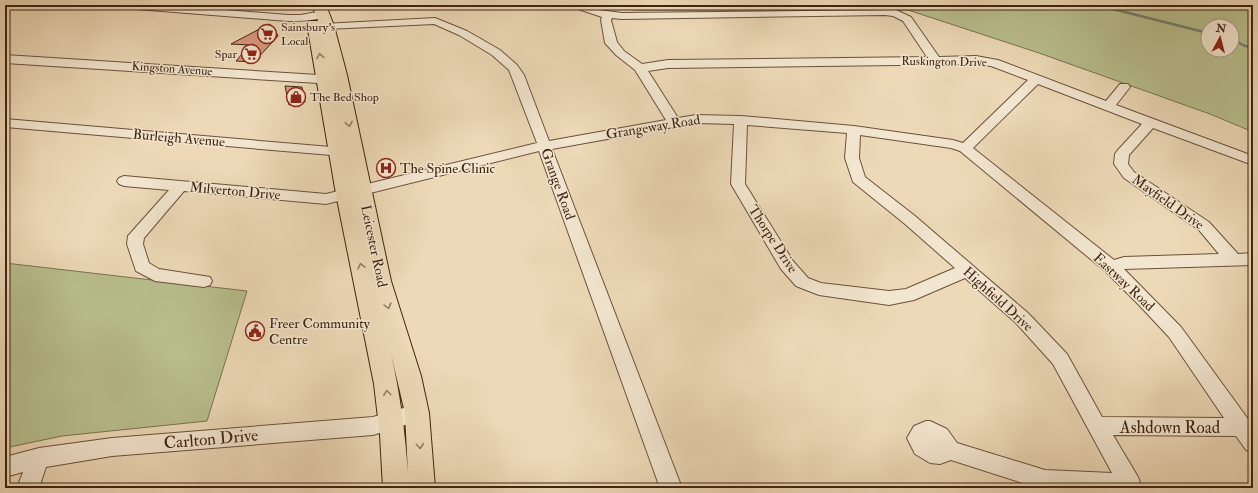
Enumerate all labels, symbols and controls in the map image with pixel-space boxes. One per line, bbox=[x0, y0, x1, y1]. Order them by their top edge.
north arrow bbox=[1200, 18, 1240, 58]
place label: Sainsbury's Local bbox=[281, 20, 335, 49]
text: N bbox=[1214, 21, 1228, 36]
supermarket icon: Sainsbury's Local bbox=[256, 23, 278, 45]
supermarket icon: Spar bbox=[240, 43, 262, 65]
place label: Spar bbox=[215, 47, 238, 62]
one-way arrow bbox=[316, 53, 324, 59]
street label: Ruskington Drive bbox=[901, 54, 987, 70]
street label: Kingston Avenue bbox=[131, 59, 213, 79]
shop icon: The Bed Shop bbox=[285, 86, 307, 108]
place label: The Bed Shop bbox=[310, 90, 379, 105]
street label: Grangeway Road bbox=[605, 111, 702, 144]
one-way arrow bbox=[344, 121, 352, 127]
street label: Burleigh Avenue bbox=[132, 126, 226, 151]
street label: Grange Road bbox=[537, 146, 579, 222]
hospital icon: The Spine Clinic bbox=[375, 157, 397, 179]
place label: The Spine Clinic bbox=[400, 160, 496, 178]
street label: Mayfield Drive bbox=[1128, 171, 1207, 234]
street label: Milverton Drive bbox=[189, 179, 281, 203]
street label: Thorpe Drive bbox=[744, 202, 801, 277]
street label: Leicester Road bbox=[357, 203, 391, 289]
street label: Eastway Road bbox=[1089, 249, 1158, 316]
one-way arrow bbox=[357, 263, 365, 269]
street label: Highfield Drive bbox=[959, 263, 1037, 335]
one-way arrow bbox=[383, 302, 392, 309]
place label: Freer Community Centre bbox=[269, 315, 371, 348]
public building icon: Freer Community Centre bbox=[244, 320, 266, 342]
one-way arrow bbox=[383, 390, 392, 397]
street label: Ashdown Road bbox=[1119, 417, 1221, 438]
street label: Carlton Drive bbox=[163, 424, 259, 454]
one-way arrow bbox=[415, 443, 424, 449]

